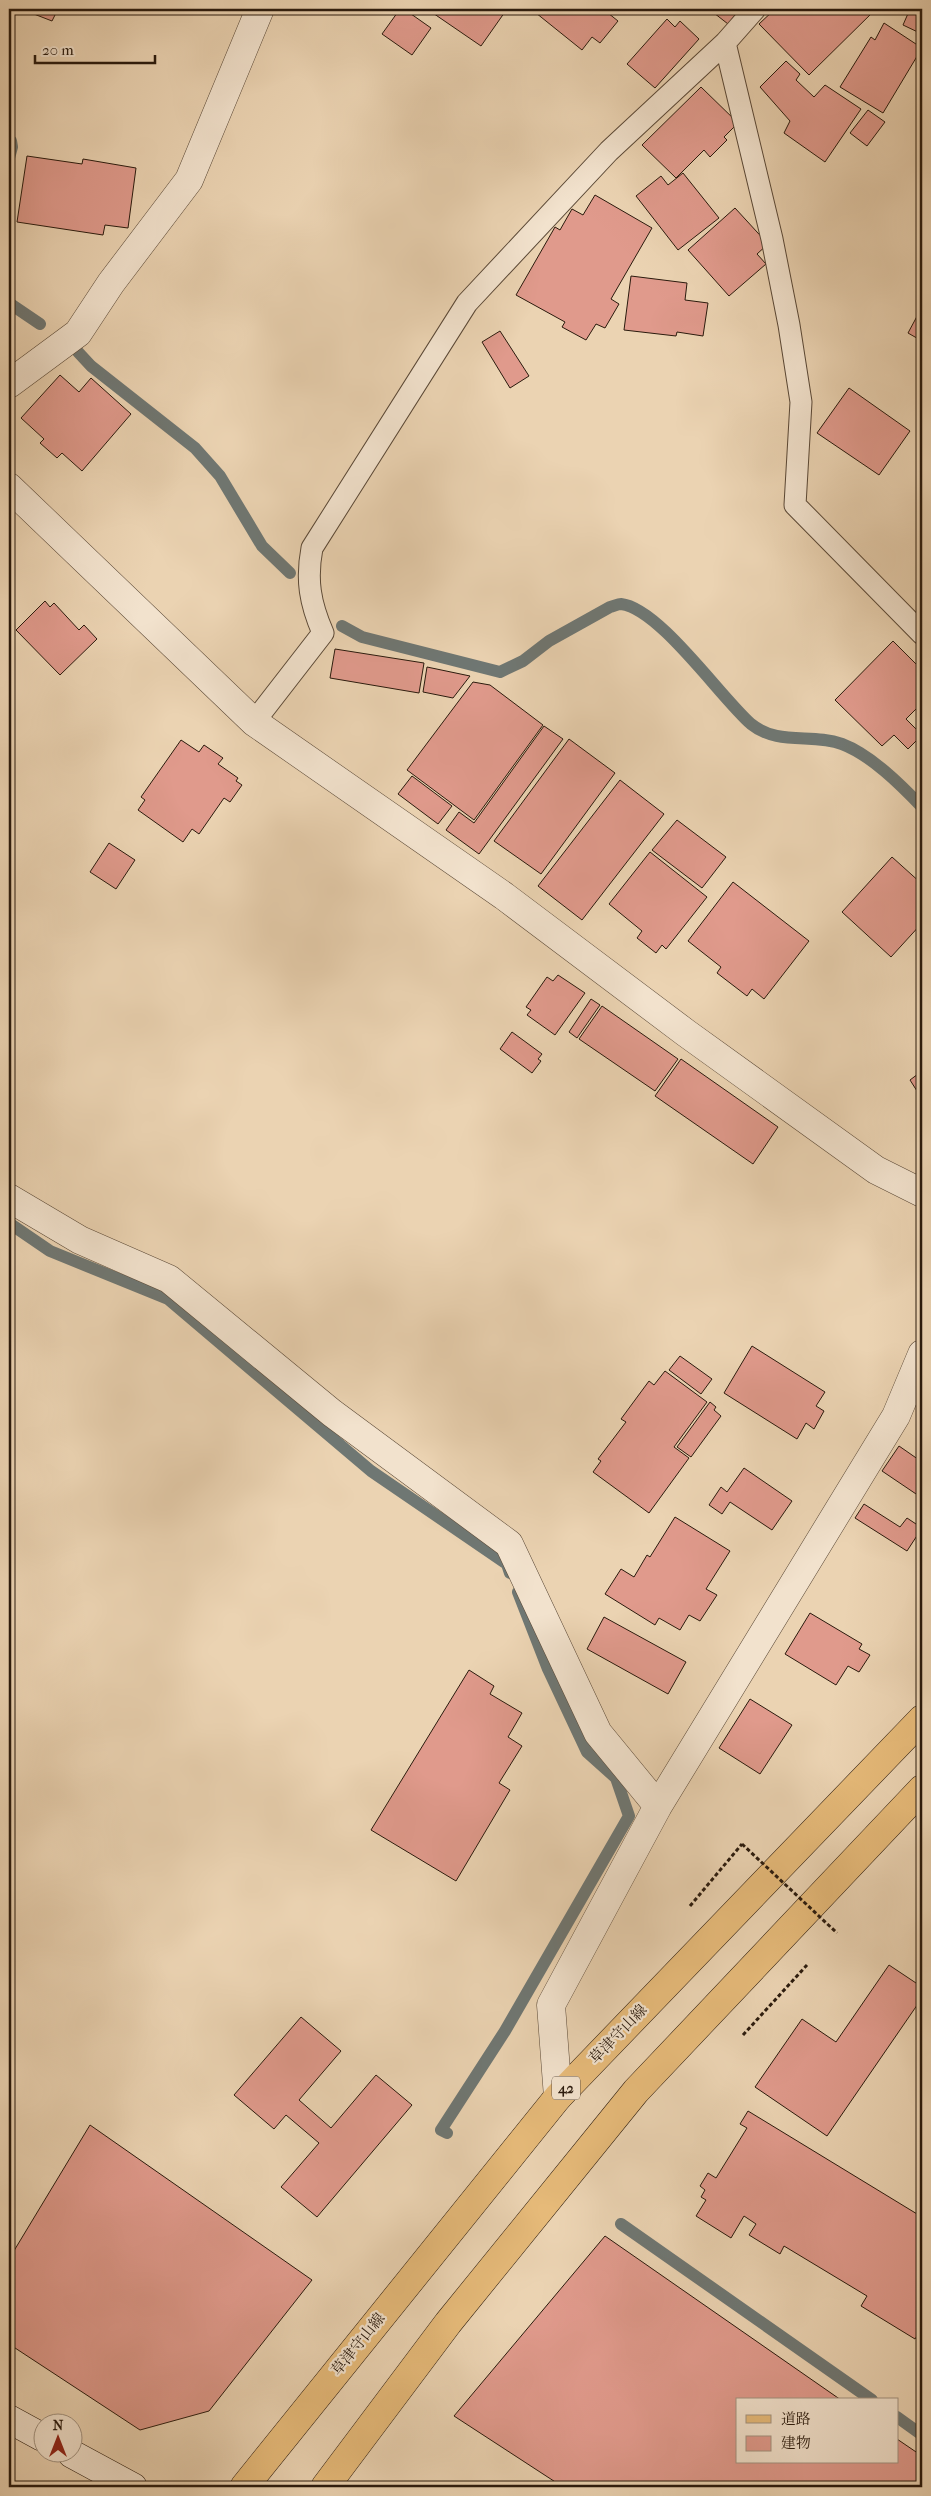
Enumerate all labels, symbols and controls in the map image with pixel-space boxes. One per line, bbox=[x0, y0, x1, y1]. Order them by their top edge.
scale bar bbox=[35, 32, 155, 64]
text: 20 m bbox=[42, 41, 74, 59]
street label: 草津守山線 bbox=[585, 2001, 651, 2067]
road number: 42 bbox=[552, 2076, 580, 2100]
street label: 草津守山線 bbox=[327, 2309, 389, 2379]
legend bbox=[736, 2398, 898, 2464]
text: 道路 bbox=[781, 2410, 811, 2428]
north arrow bbox=[32, 2414, 82, 2464]
text: N bbox=[53, 2417, 64, 2434]
text: 建物 bbox=[781, 2434, 811, 2452]

